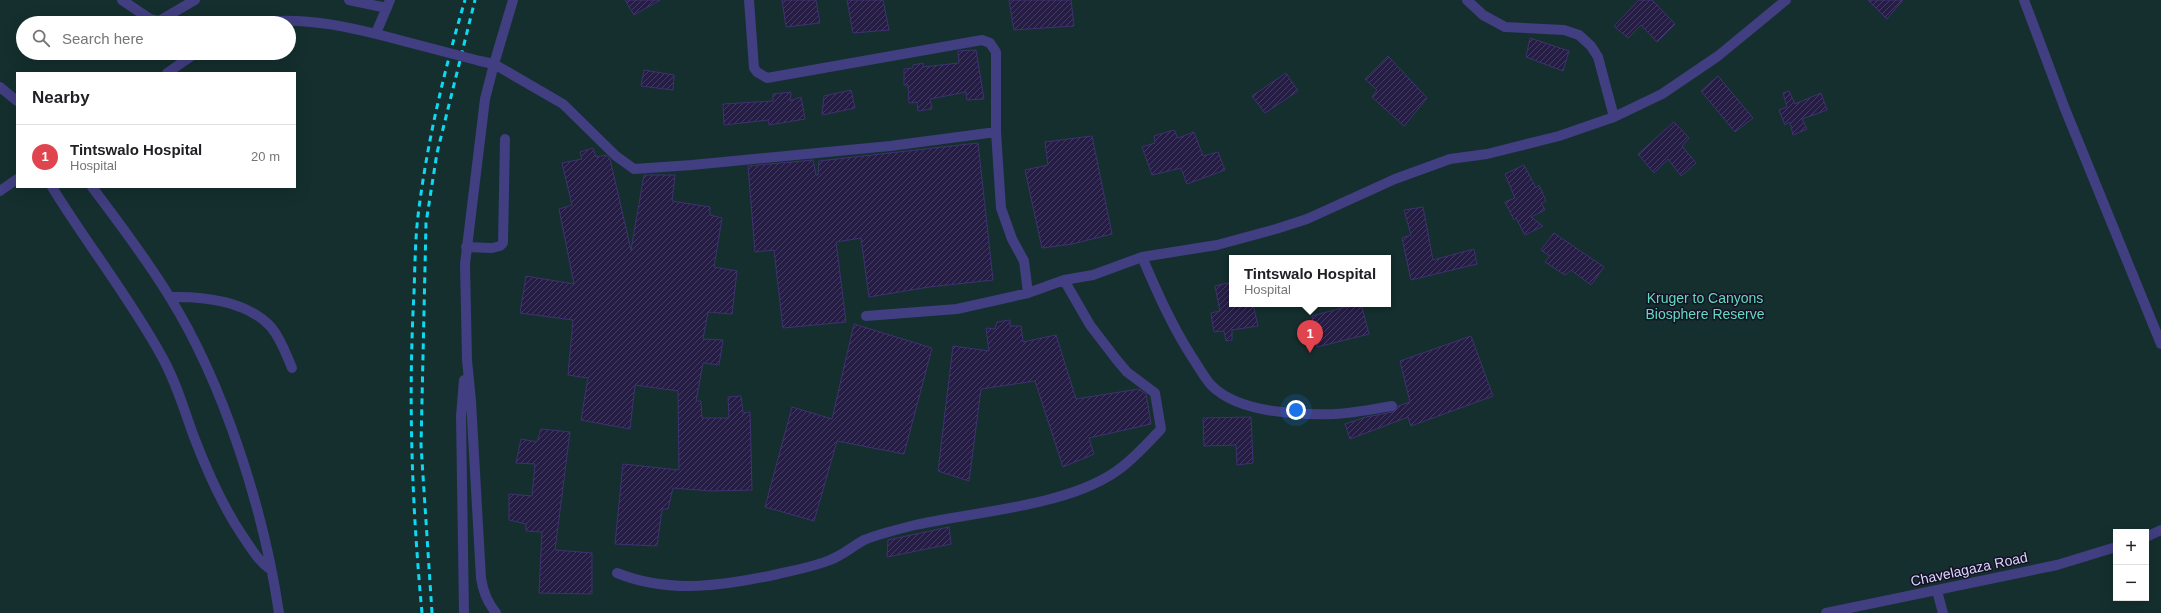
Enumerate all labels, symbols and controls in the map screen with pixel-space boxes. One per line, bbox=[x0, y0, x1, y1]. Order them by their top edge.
search box bbox=[16, 16, 296, 60]
icon: search bbox=[30, 27, 52, 49]
text: Search here bbox=[62, 30, 144, 47]
text: Nearby bbox=[32, 88, 90, 107]
text: Tintswalo Hospital bbox=[70, 141, 202, 158]
text: 1 bbox=[41, 149, 49, 164]
text: 20 m bbox=[251, 149, 280, 164]
text: Hospital bbox=[70, 158, 117, 173]
popup bbox=[1229, 255, 1391, 307]
text: Tintswalo Hospital bbox=[1244, 265, 1376, 282]
text: Hospital bbox=[1244, 282, 1291, 297]
park label: Kruger to Canyons Biosphere Reserve bbox=[1645, 290, 1765, 322]
pin: 1 bbox=[1297, 320, 1323, 353]
your location bbox=[1286, 400, 1306, 420]
map controls bbox=[2113, 529, 2149, 601]
button: + bbox=[2113, 529, 2149, 565]
street label: Chavelagaza Road bbox=[1909, 549, 2029, 589]
button: − bbox=[2113, 565, 2149, 601]

